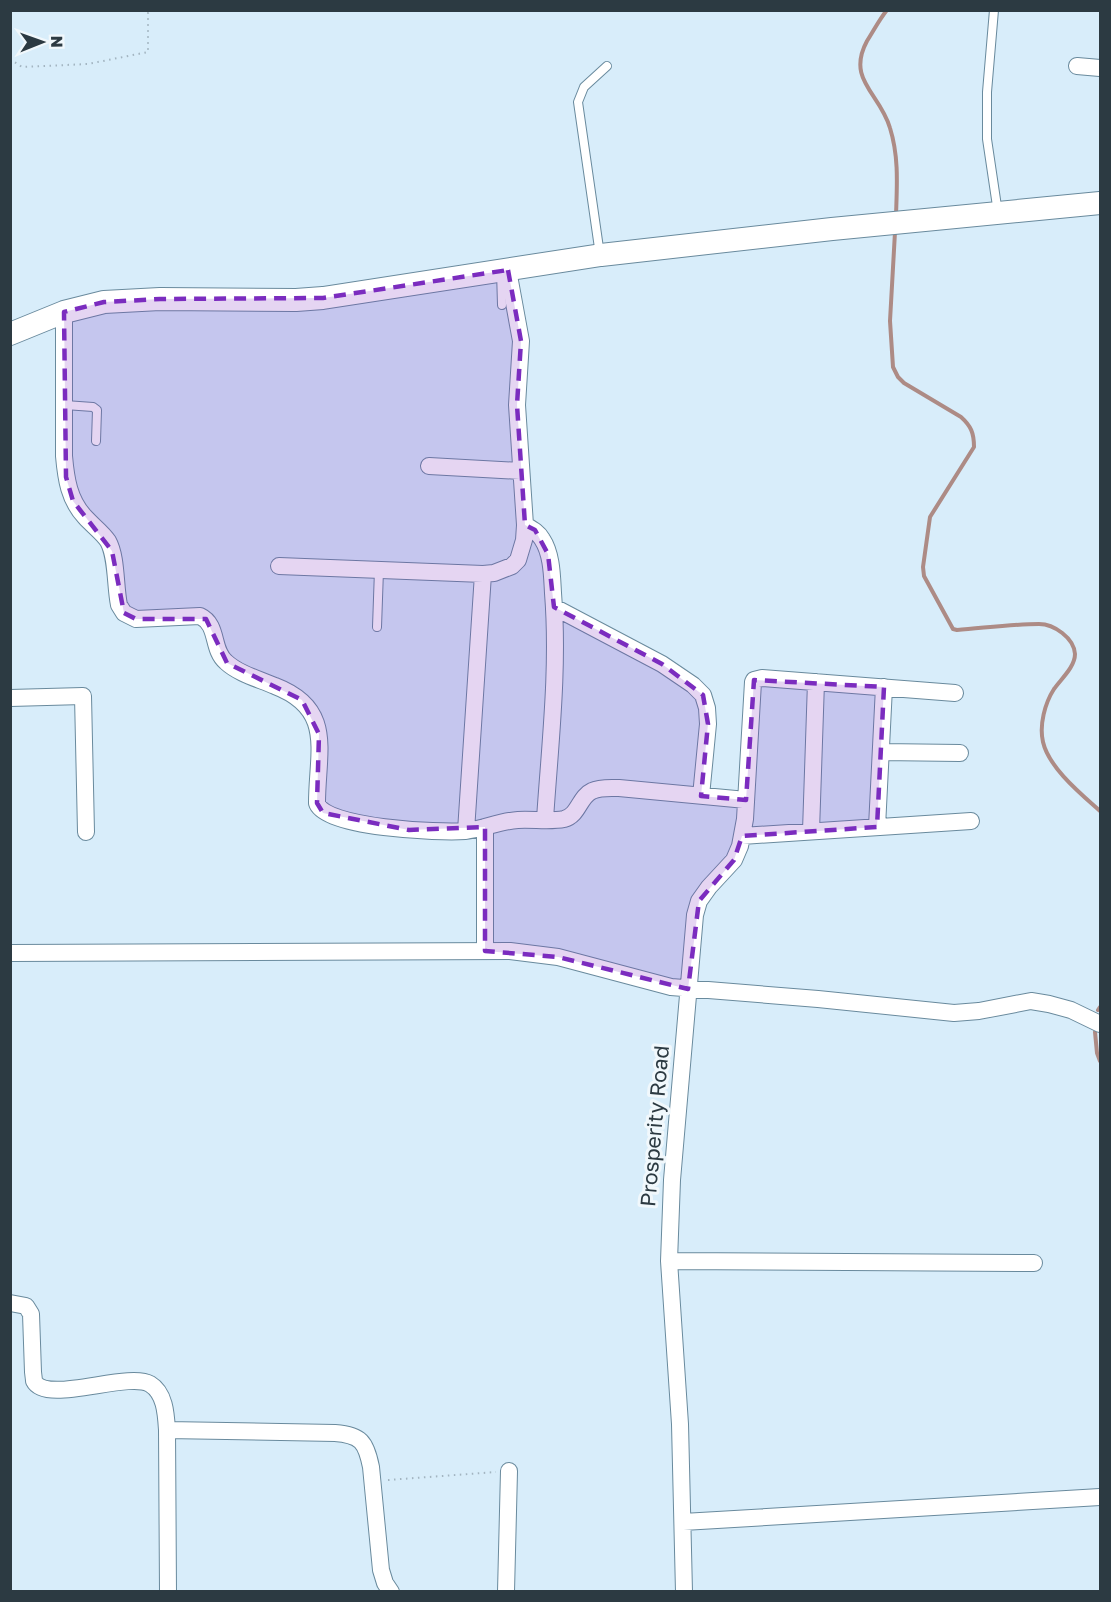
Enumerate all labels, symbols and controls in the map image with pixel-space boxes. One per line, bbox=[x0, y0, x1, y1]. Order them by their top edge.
north arrow bbox=[12, 12, 72, 72]
text: N bbox=[47, 35, 67, 48]
street label: Prosperity Road bbox=[634, 1044, 674, 1208]

